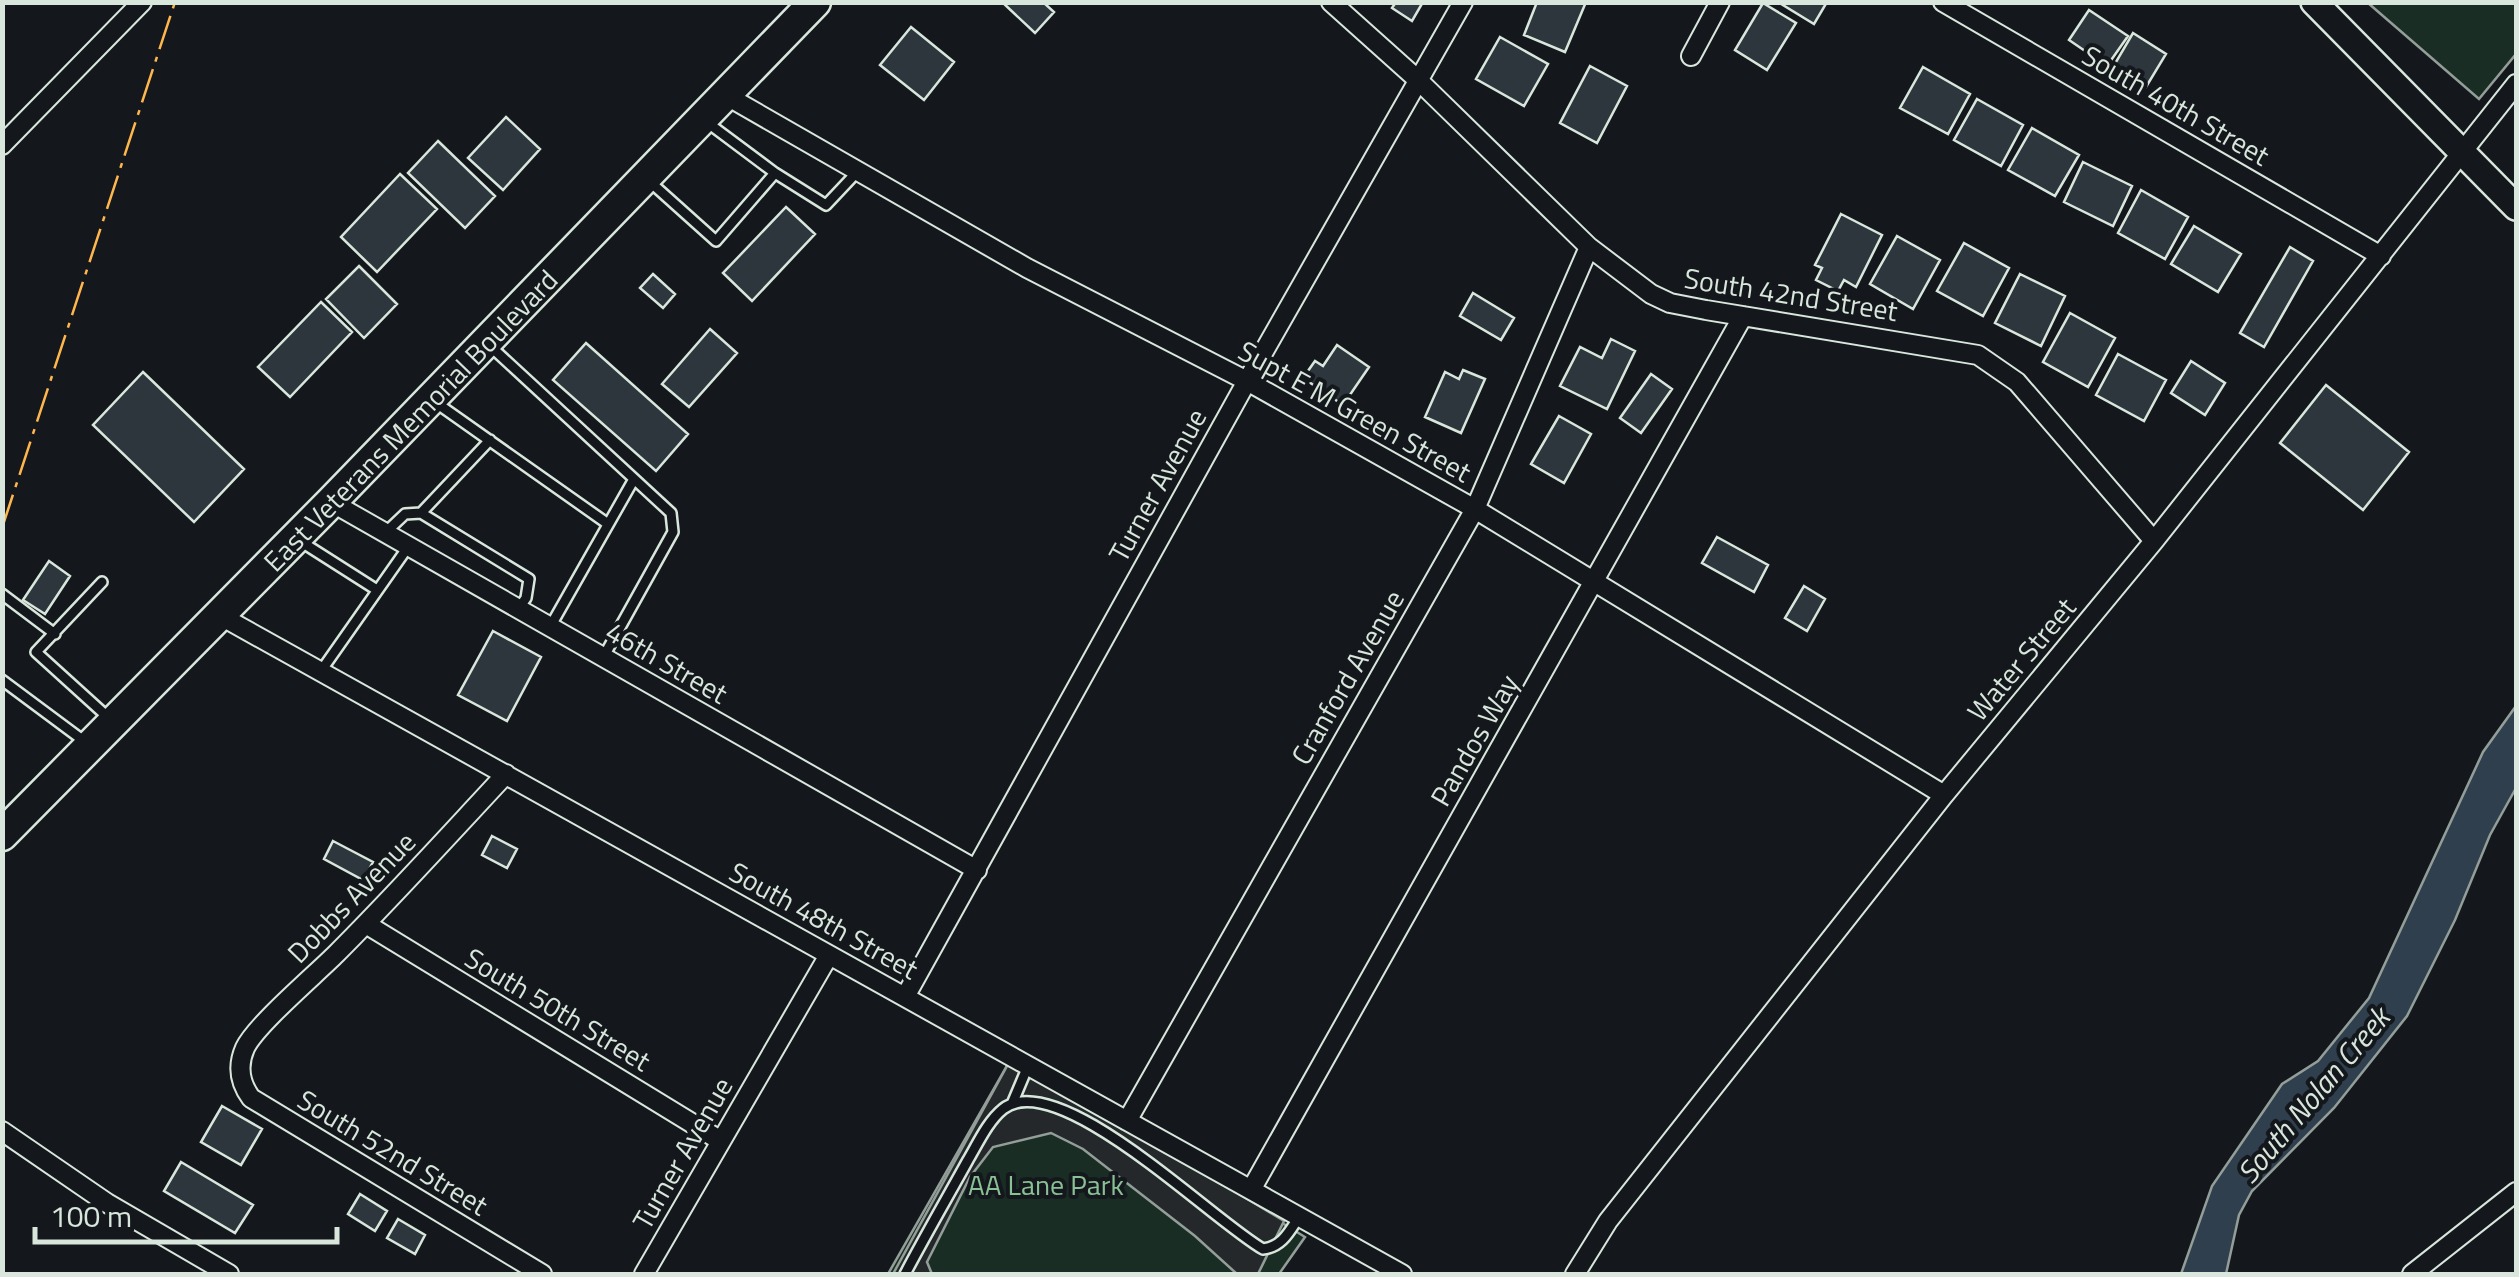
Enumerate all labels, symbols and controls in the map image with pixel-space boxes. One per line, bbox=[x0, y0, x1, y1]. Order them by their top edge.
street label: South 40th Street bbox=[2074, 34, 2278, 176]
street label: South 42nd Street bbox=[1681, 256, 1901, 332]
street label: East Veterans Memorial Boulevard bbox=[253, 259, 567, 581]
street label: Supt E M Green Street bbox=[1231, 329, 1479, 493]
street label: Turner Avenue bbox=[1097, 400, 1217, 570]
street label: Cranford Avenue bbox=[1279, 582, 1415, 772]
street label: Water Street bbox=[1956, 587, 2086, 730]
street label: 46th Street bbox=[598, 610, 736, 714]
street label: Pandos Way bbox=[1419, 666, 1529, 814]
street label: Dobbs Avenue bbox=[277, 821, 425, 973]
street label: South 48th Street bbox=[722, 850, 927, 990]
street label: South 50th Street bbox=[457, 936, 659, 1082]
water label: South Nolan Creek bbox=[2225, 994, 2403, 1193]
street label: Turner Avenue bbox=[621, 1069, 743, 1237]
street label: South 52nd Street bbox=[290, 1078, 497, 1226]
park label: AA Lane Park bbox=[968, 1163, 1124, 1206]
scale bar bbox=[35, 1182, 338, 1244]
text: 100 m bbox=[50, 1193, 132, 1239]

